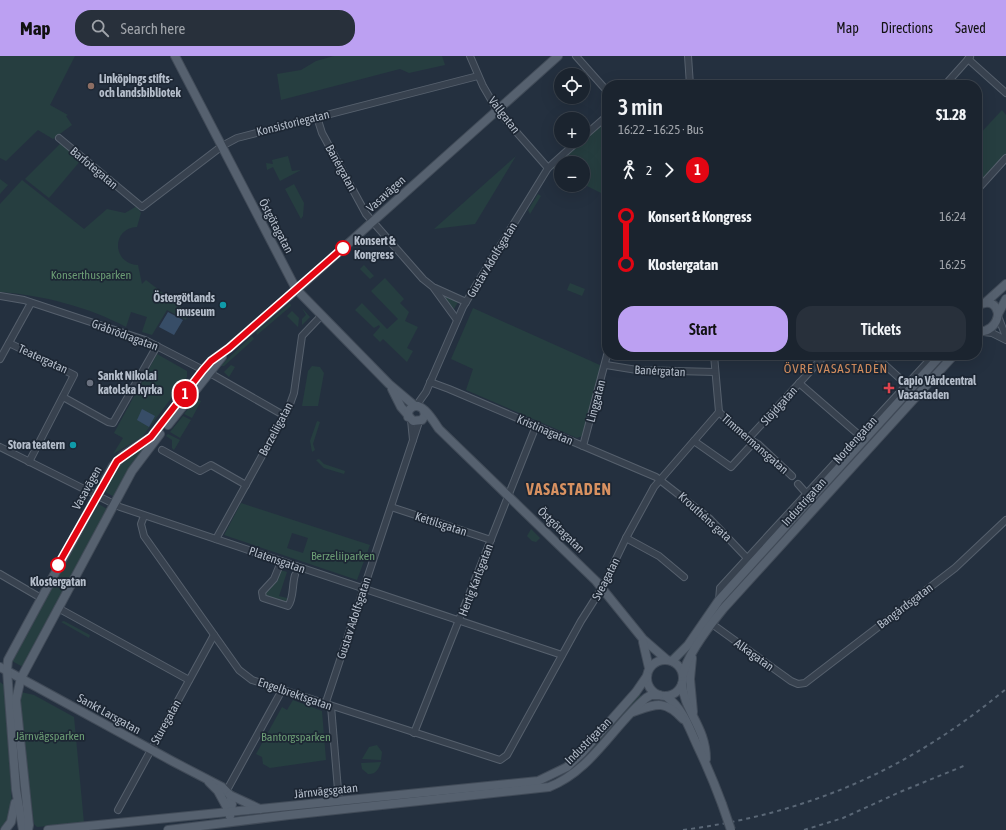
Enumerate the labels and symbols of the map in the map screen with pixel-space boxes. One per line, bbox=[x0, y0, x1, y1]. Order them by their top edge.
place label: Linköpings stifts- och landsbibliotek bbox=[99, 72, 182, 100]
marker: Linköpings stifts- och landsbibliotek bbox=[86, 81, 96, 91]
street label: Vallgatan bbox=[485, 94, 523, 136]
street label: Konsistoriegatan bbox=[255, 107, 331, 139]
street label: Banérgatan bbox=[322, 142, 360, 194]
street label: Barfotegatan bbox=[67, 144, 121, 192]
street label: Vasavägen bbox=[364, 173, 408, 215]
street label: Östgötagatan bbox=[256, 196, 296, 256]
street label: Gustav Adolfsgatan bbox=[464, 220, 520, 300]
place label: Konsert & Kongress bbox=[354, 234, 396, 262]
marker: Konsert & Kongress bbox=[335, 240, 351, 256]
park label: Konserthusparken bbox=[51, 268, 131, 282]
place label: Östergötlands museum bbox=[153, 290, 216, 319]
marker: Östergötlands museum bbox=[218, 300, 228, 310]
street label: Gråbrödragatan bbox=[90, 316, 160, 354]
street label: Teatergatan bbox=[16, 341, 70, 377]
district label: ÖVRE VASASTADEN bbox=[784, 361, 888, 376]
street label: Banérgatan bbox=[634, 363, 686, 379]
place label: Sankt Nikolai katolska kyrka bbox=[98, 369, 163, 397]
place label: Capio Vårdcentral Vasastaden bbox=[897, 374, 977, 402]
marker: Sankt Nikolai katolska kyrka bbox=[85, 378, 95, 388]
street label: Linggatan bbox=[584, 378, 608, 424]
line badge: 1 bbox=[172, 381, 198, 407]
marker: Capio Vårdcentral Vasastaden bbox=[883, 382, 895, 394]
street label: Slöjdgatan bbox=[758, 384, 800, 428]
street label: Berzeliigatan bbox=[256, 400, 296, 458]
street label: Timmermansgatan bbox=[719, 411, 791, 477]
street label: Kristinagatan bbox=[515, 412, 575, 448]
street label: Nordengatan bbox=[830, 414, 880, 466]
place label: Stora teatern bbox=[8, 438, 65, 452]
marker: Stora teatern bbox=[68, 440, 78, 450]
street label: Vasavägen bbox=[69, 464, 105, 512]
street label: Industrigatan bbox=[779, 475, 829, 529]
district label: VASASTADEN bbox=[525, 480, 612, 498]
street label: Krouthéns gata bbox=[675, 489, 735, 545]
street label: Östgötagatan bbox=[535, 504, 587, 556]
street label: Kettilsgatan bbox=[413, 509, 469, 539]
street label: Hertig Karlsgatan bbox=[456, 542, 496, 618]
street label: Platensgatan bbox=[247, 544, 307, 576]
park label: Berzeliiparken bbox=[311, 549, 375, 563]
street label: Sveagatan bbox=[589, 555, 623, 603]
marker: Klostergatan bbox=[50, 557, 66, 573]
place label: Klostergatan bbox=[30, 575, 86, 589]
street label: Gustav Adolfsgatan bbox=[334, 575, 374, 661]
street label: Bangårdsgatan bbox=[874, 580, 936, 632]
street label: Alkagatan bbox=[732, 636, 776, 674]
street label: Engelbrektsgatan bbox=[256, 675, 334, 713]
street label: Sankt Larsgatan bbox=[75, 691, 143, 737]
street label: Sturegatan bbox=[148, 697, 184, 747]
street label: Industrigatan bbox=[562, 715, 614, 767]
park label: Järnvägsparken bbox=[15, 729, 85, 743]
park label: Bantorgsparken bbox=[261, 730, 331, 744]
street label: Järnvägsgatan bbox=[293, 781, 359, 801]

